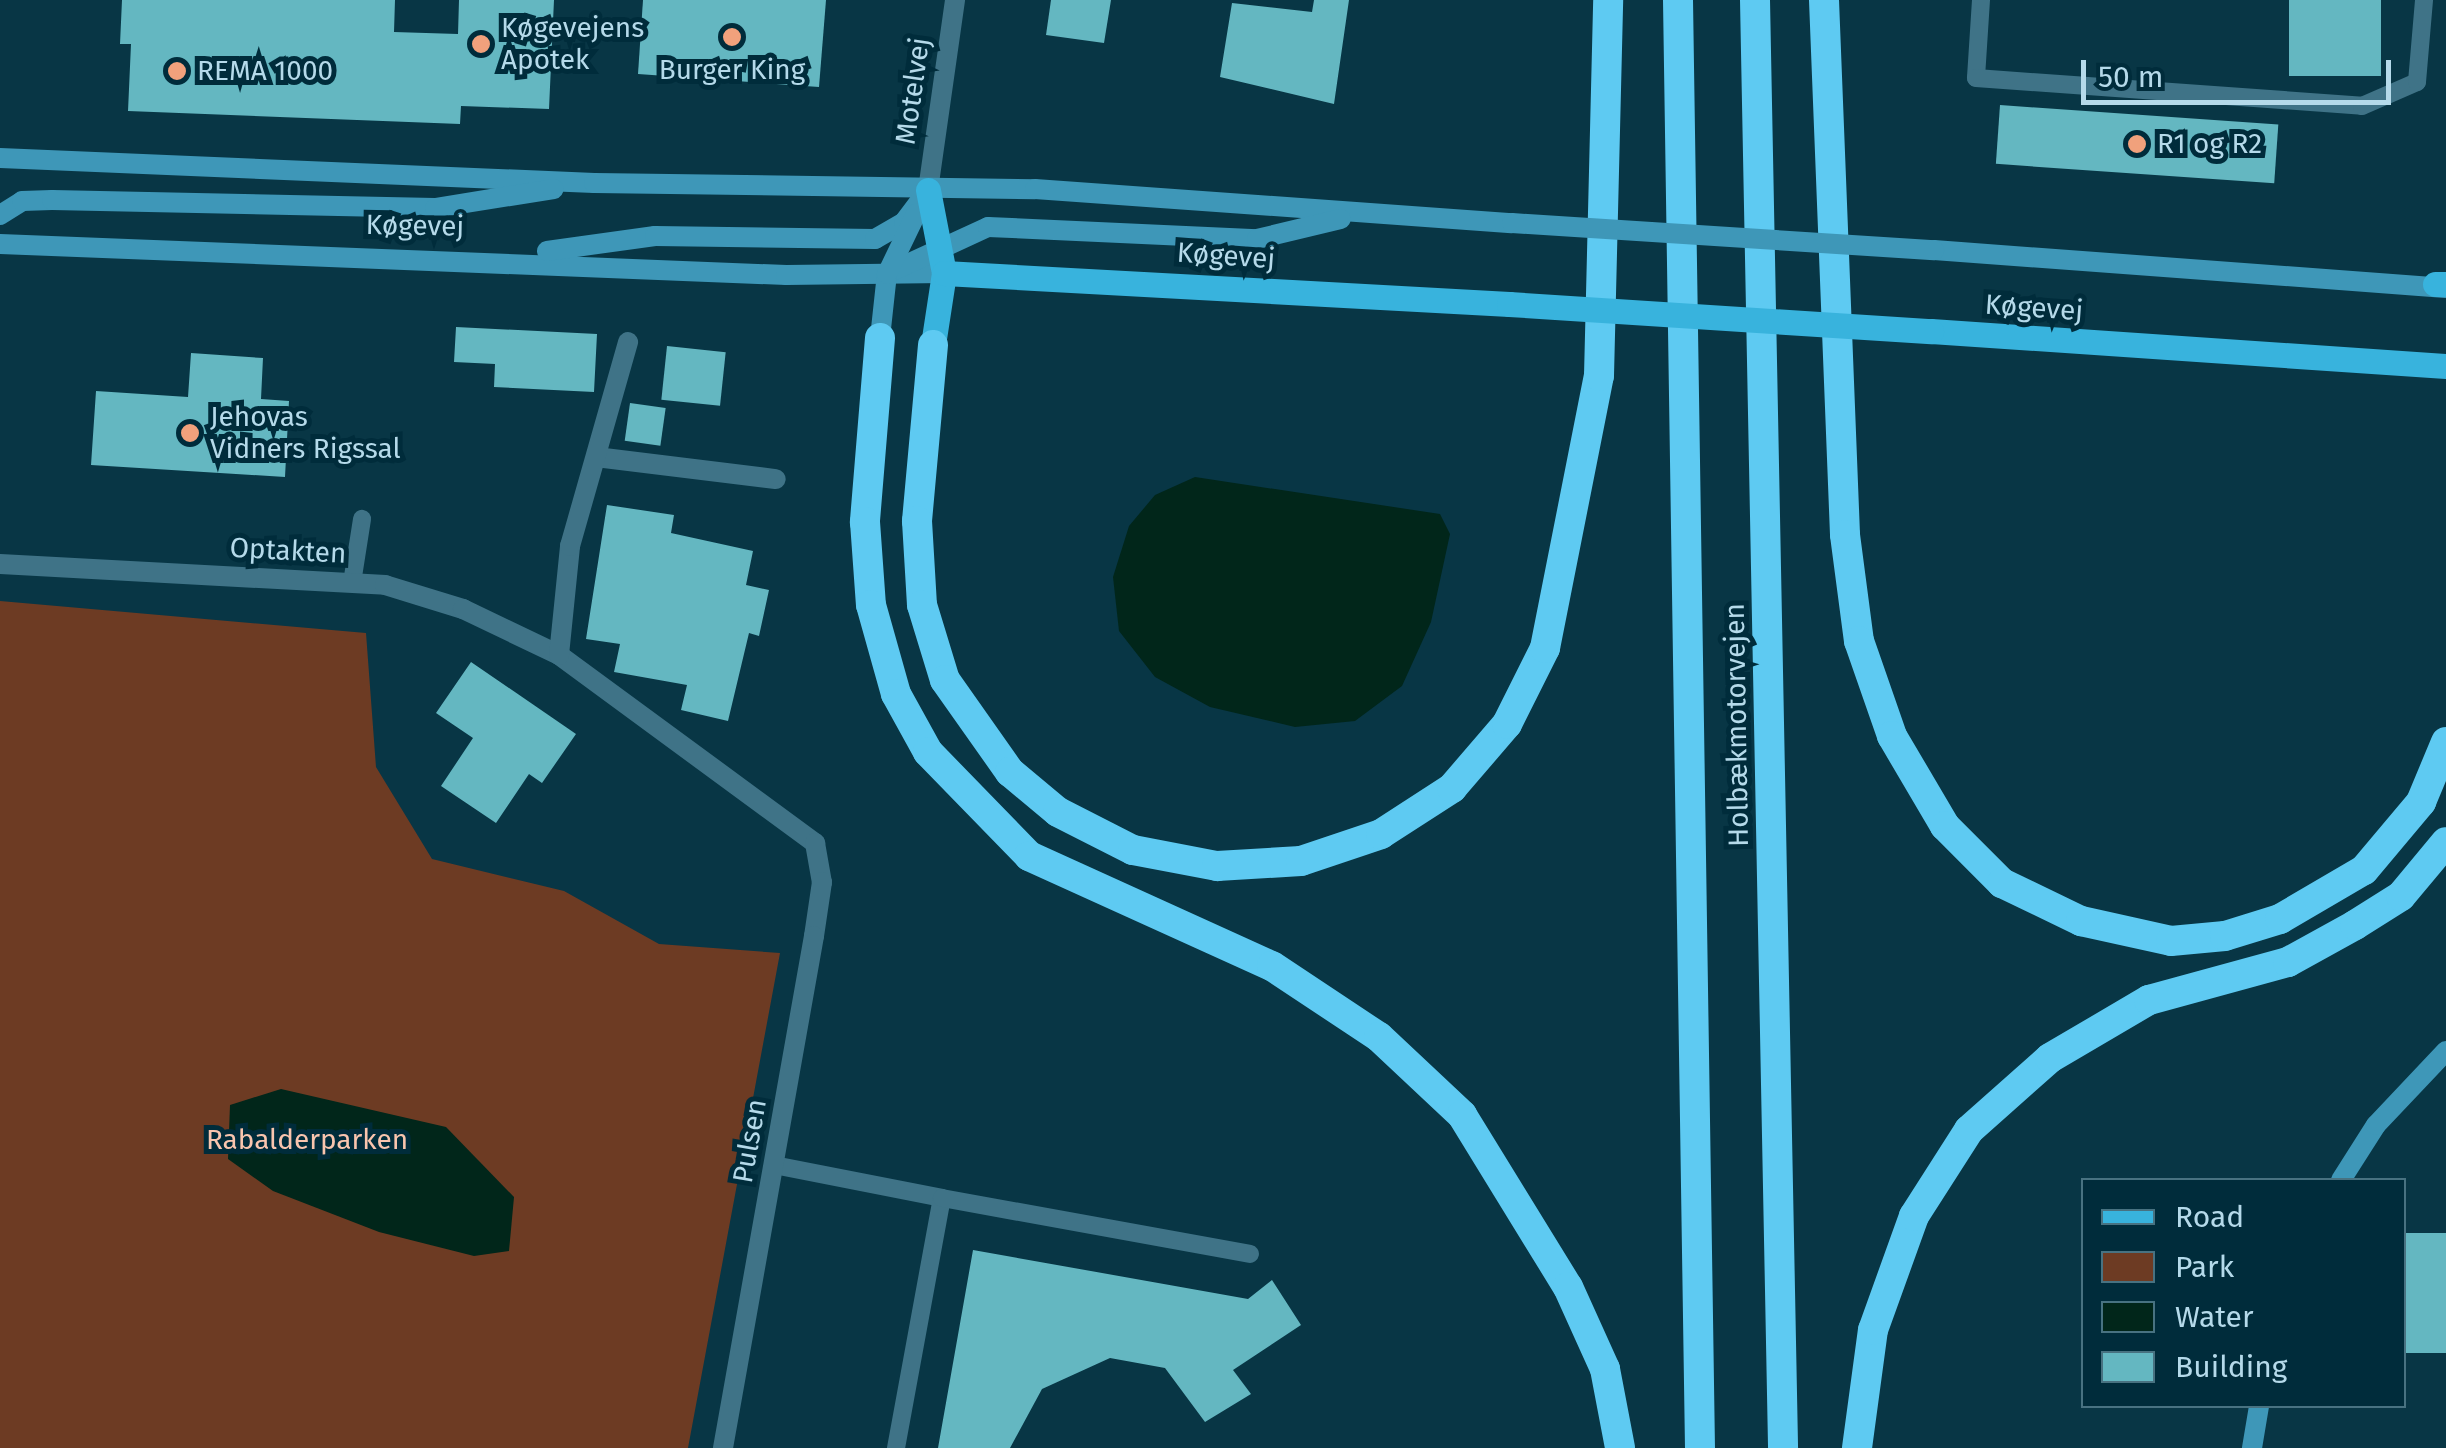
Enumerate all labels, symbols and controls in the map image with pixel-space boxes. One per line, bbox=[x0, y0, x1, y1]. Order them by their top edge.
place label: Køgevejens Apotek bbox=[501, 11, 644, 77]
marker: Burger King bbox=[721, 26, 743, 48]
marker: Køgevejens Apotek bbox=[470, 33, 492, 55]
street label: Motelvej bbox=[889, 35, 937, 147]
scale bar bbox=[2086, 40, 2396, 102]
place label: Burger King bbox=[659, 53, 805, 87]
place label: REMA 1000 bbox=[197, 54, 333, 88]
text: 50 m bbox=[2098, 59, 2163, 95]
marker: REMA 1000 bbox=[166, 60, 188, 82]
place label: R1 og R2 bbox=[2157, 127, 2262, 161]
marker: R1 og R2 bbox=[2126, 133, 2148, 155]
street label: Køgevej bbox=[365, 208, 465, 244]
street label: Køgevej bbox=[1176, 236, 1276, 276]
street label: Køgevej bbox=[1984, 288, 2084, 328]
place label: Jehovas Vidners Rigssal bbox=[210, 400, 401, 466]
marker: Jehovas Vidners Rigssal bbox=[179, 422, 201, 444]
street label: Optakten bbox=[229, 531, 347, 571]
street label: Holbækmotorvejen bbox=[1718, 603, 1756, 847]
street label: Pulsen bbox=[726, 1096, 774, 1186]
park label: Rabalderparken bbox=[206, 1123, 408, 1157]
legend bbox=[2081, 1178, 2406, 1408]
text: Road bbox=[2175, 1199, 2244, 1235]
text: Park bbox=[2175, 1249, 2234, 1285]
text: Water bbox=[2175, 1299, 2254, 1335]
text: Building bbox=[2175, 1349, 2287, 1385]

